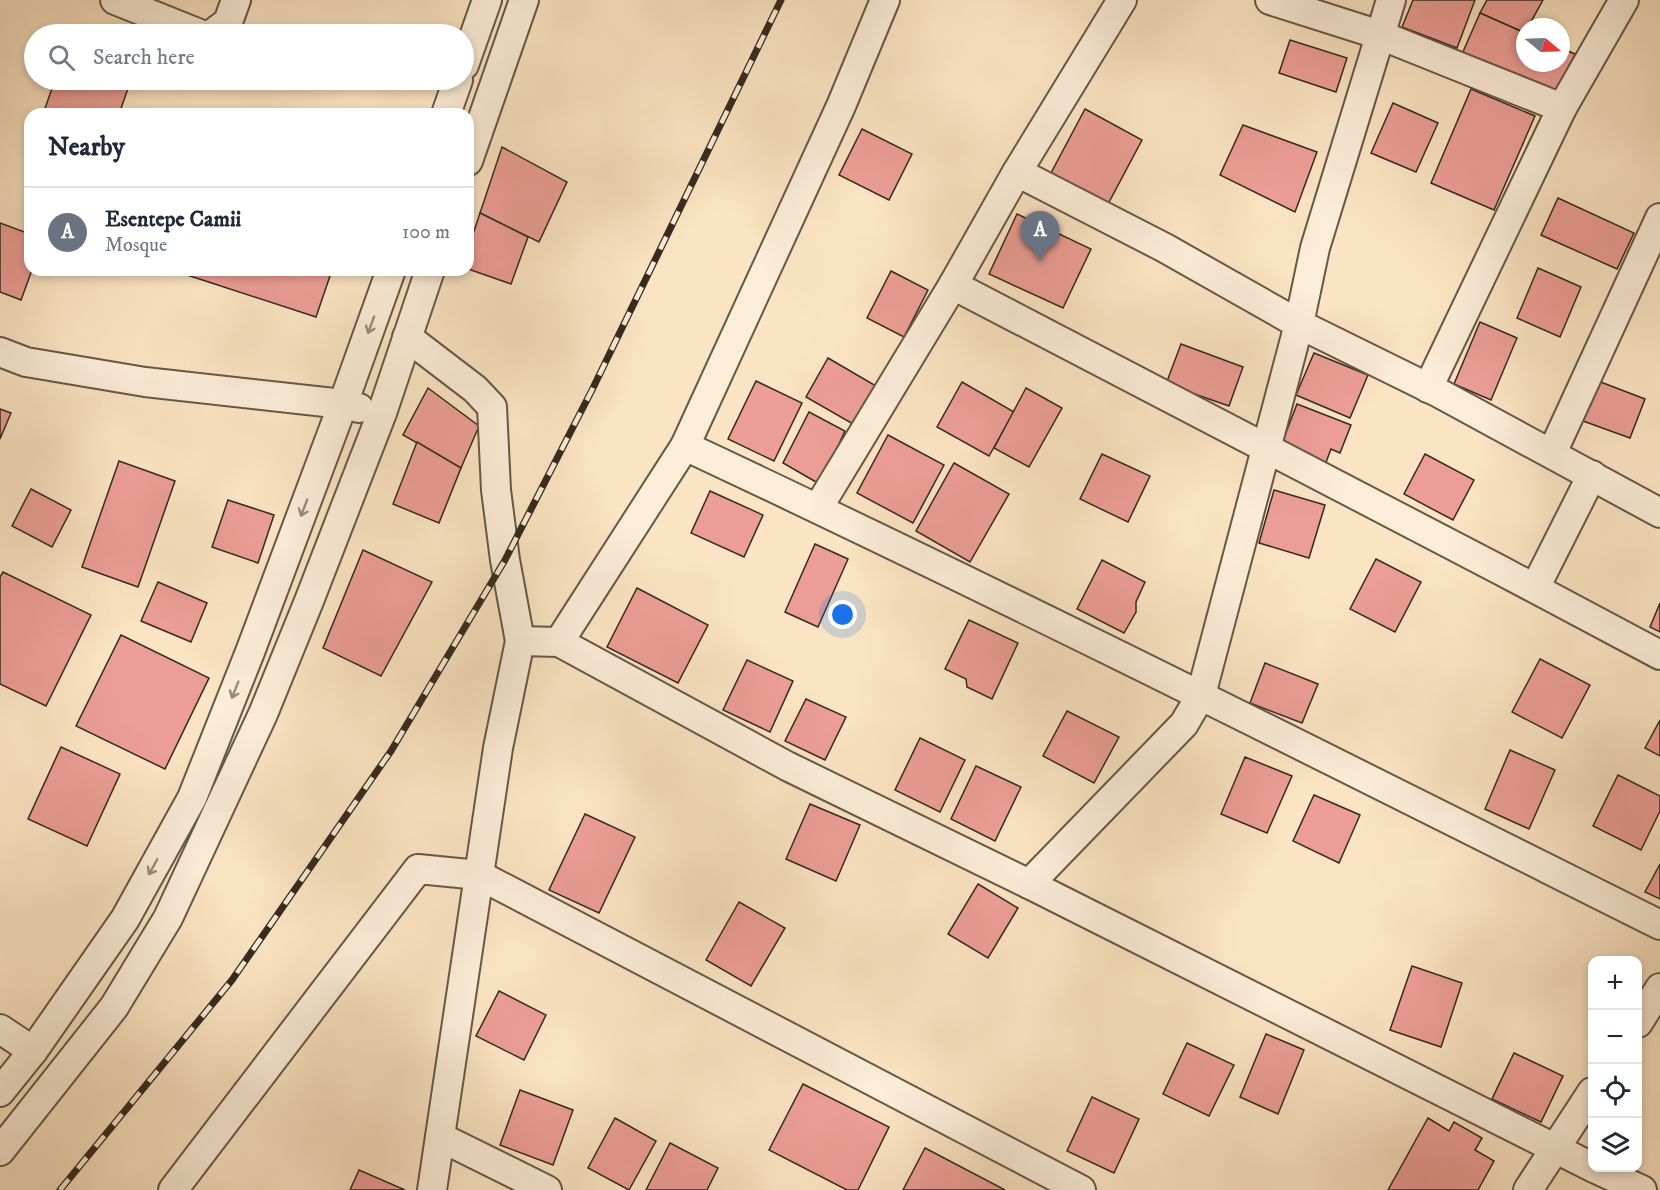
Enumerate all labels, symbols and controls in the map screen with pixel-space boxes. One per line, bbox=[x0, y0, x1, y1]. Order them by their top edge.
north arrow bbox=[1516, 18, 1570, 72]
search box bbox=[24, 24, 474, 90]
icon: search bbox=[45, 41, 78, 74]
text: Search here bbox=[93, 44, 195, 71]
text: Nearby bbox=[48, 131, 125, 164]
text: Esentepe Camii bbox=[105, 206, 241, 233]
pin: A bbox=[1020, 212, 1060, 261]
text: A bbox=[61, 220, 74, 245]
text: 100 m bbox=[402, 220, 450, 245]
text: Mosque bbox=[105, 233, 167, 258]
one-way arrow bbox=[365, 315, 376, 334]
one-way arrow bbox=[298, 498, 309, 517]
your location bbox=[828, 600, 857, 629]
one-way arrow bbox=[229, 681, 240, 699]
one-way arrow bbox=[147, 858, 159, 875]
map controls bbox=[1588, 956, 1642, 1172]
button: + bbox=[1588, 956, 1642, 1010]
button: − bbox=[1588, 1010, 1642, 1064]
button: locate bbox=[1588, 1064, 1642, 1118]
button: layers bbox=[1588, 1118, 1642, 1172]

